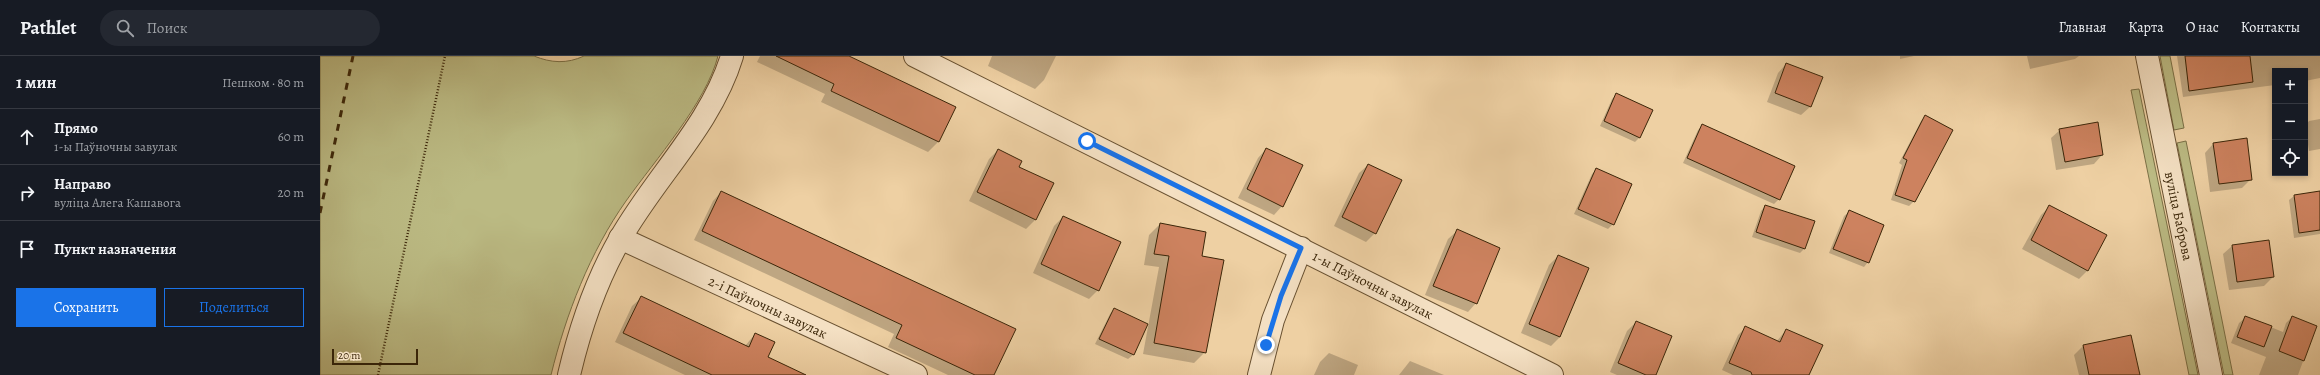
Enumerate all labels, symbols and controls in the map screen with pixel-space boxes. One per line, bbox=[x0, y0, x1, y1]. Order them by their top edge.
search box bbox=[100, 10, 380, 46]
text: Pathlet bbox=[20, 15, 76, 41]
icon: search bbox=[114, 17, 136, 39]
text: Поиск bbox=[146, 18, 187, 38]
text: Главная bbox=[2059, 18, 2106, 37]
text: Карта bbox=[2128, 18, 2164, 37]
text: О нас bbox=[2186, 18, 2219, 37]
text: Контакты bbox=[2241, 18, 2300, 37]
map controls bbox=[2272, 68, 2308, 176]
button: + bbox=[2272, 68, 2308, 104]
text: 1 мин bbox=[16, 71, 57, 94]
text: Пешком · 80 m bbox=[222, 74, 304, 91]
button: − bbox=[2272, 104, 2308, 140]
text: Прямо bbox=[54, 118, 98, 138]
icon: ahead bbox=[16, 126, 38, 148]
text: 60 m bbox=[278, 128, 304, 145]
route start bbox=[1078, 132, 1096, 150]
text: 1-ы Паўночны завулак bbox=[54, 138, 177, 155]
button: locate bbox=[2272, 140, 2308, 176]
street label: вуліца Баброва bbox=[2160, 170, 2197, 263]
text: Направо bbox=[54, 174, 111, 194]
icon: right bbox=[16, 182, 38, 204]
text: 20 m bbox=[278, 184, 304, 201]
text: вуліца Алега Кашавога bbox=[54, 194, 181, 211]
icon: arrive bbox=[16, 238, 38, 260]
text: Пункт назначения bbox=[54, 239, 176, 259]
street label: 1-ы Паўночны завулак bbox=[1309, 247, 1436, 324]
street label: 2-і Паўночны завулак bbox=[705, 272, 830, 343]
button: Сохранить bbox=[16, 288, 156, 327]
button: Поделиться bbox=[164, 288, 304, 327]
route end bbox=[1257, 336, 1275, 354]
scale bar bbox=[332, 347, 418, 366]
text: 20 m bbox=[338, 348, 360, 363]

